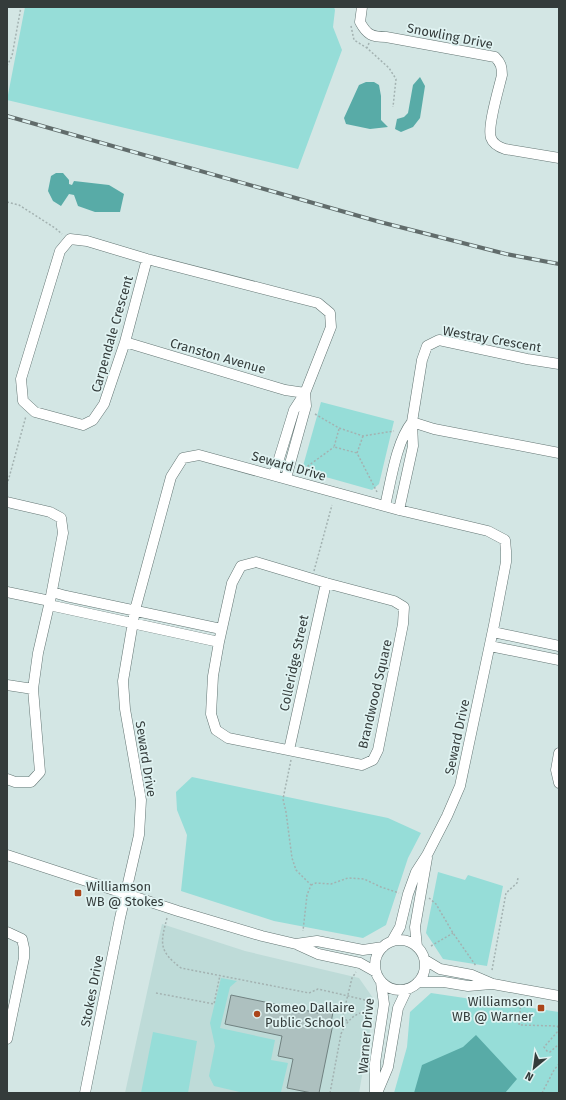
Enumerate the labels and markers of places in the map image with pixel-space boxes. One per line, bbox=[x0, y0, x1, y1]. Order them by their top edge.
place label: Williamson WB @ Stokes bbox=[86, 879, 164, 909]
marker: Williamson WB @ Stokes bbox=[73, 888, 83, 898]
place label: Williamson WB @ Warner bbox=[452, 994, 533, 1024]
place label: Romeo Dallaire Public School bbox=[265, 1000, 355, 1030]
marker: Williamson WB @ Warner bbox=[536, 1003, 546, 1013]
marker: Romeo Dallaire Public School bbox=[252, 1009, 262, 1019]

